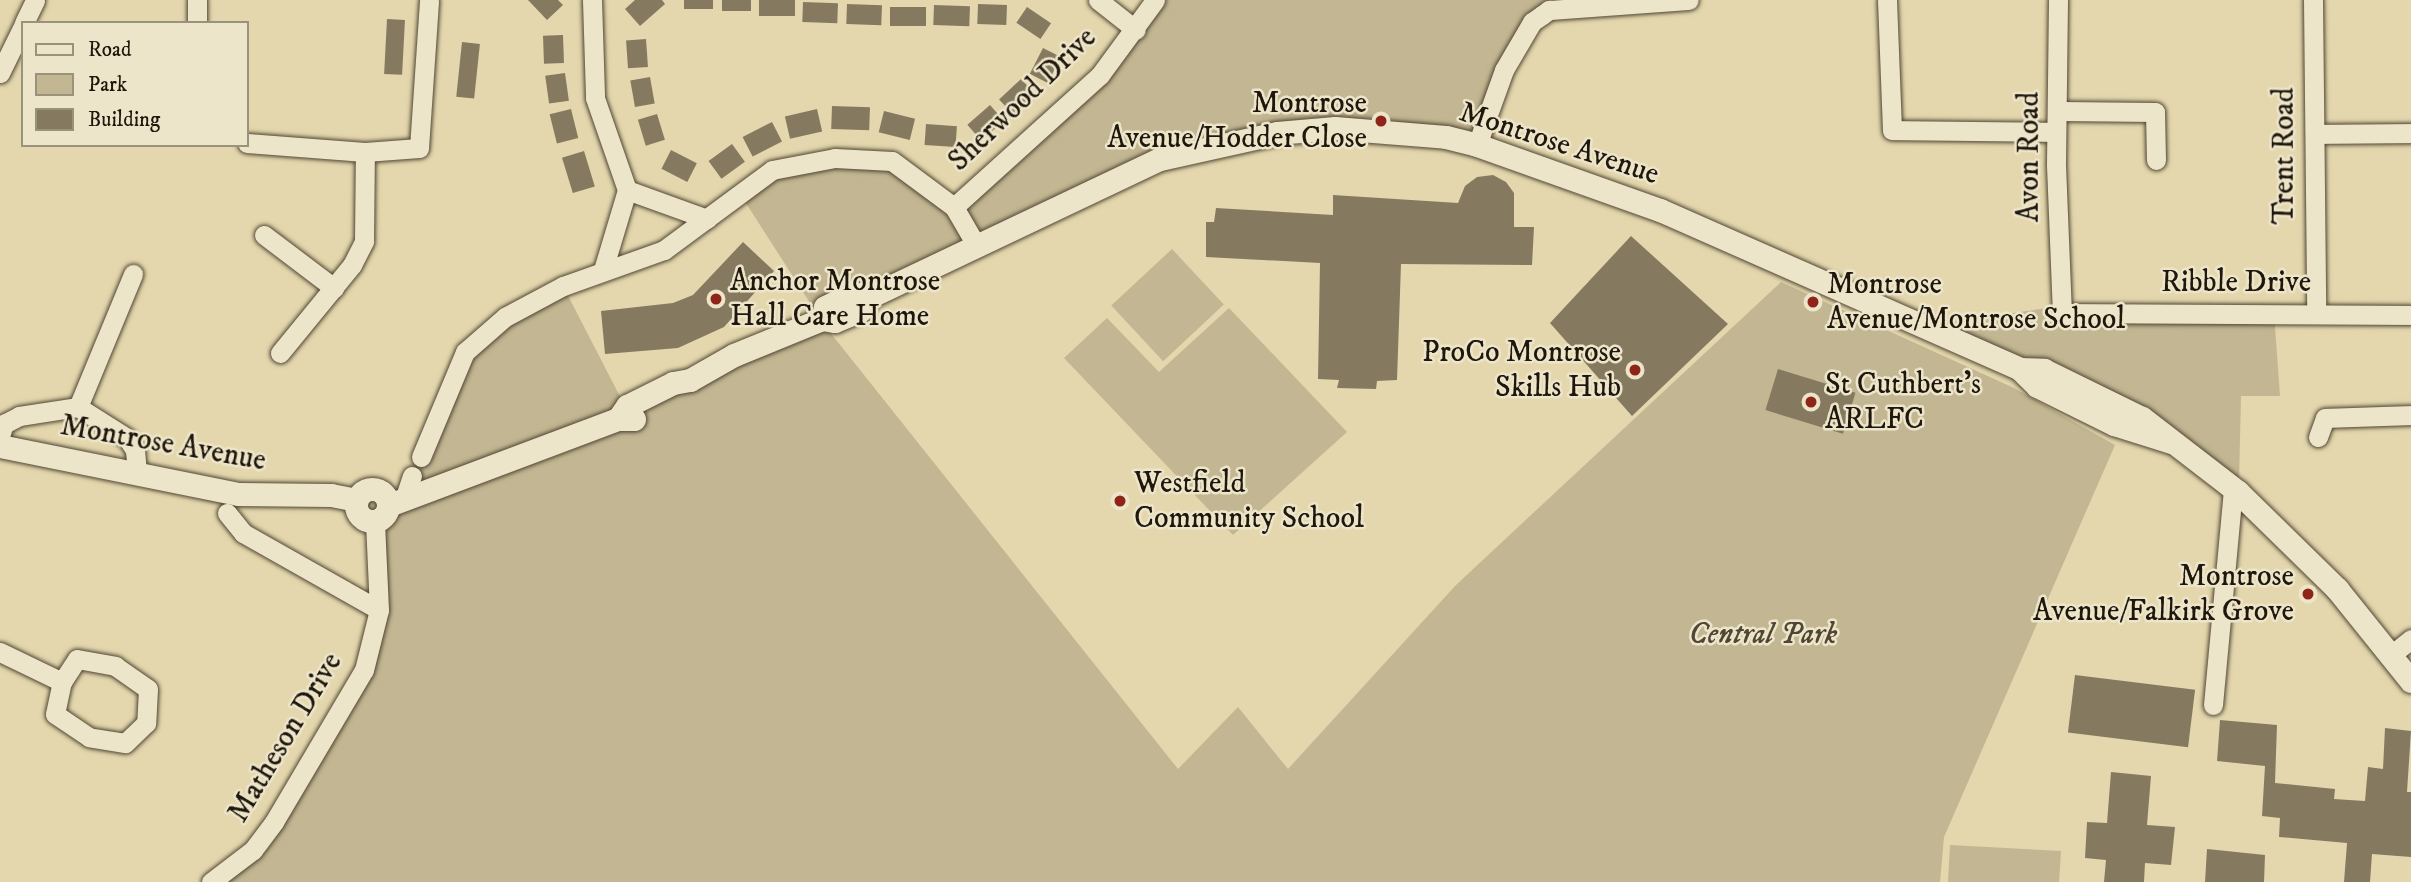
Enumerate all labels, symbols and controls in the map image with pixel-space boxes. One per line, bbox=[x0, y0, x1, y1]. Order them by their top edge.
street label: Sherwood Drive bbox=[942, 20, 1104, 180]
legend bbox=[21, 21, 248, 147]
text: Road bbox=[88, 37, 132, 63]
text: Park bbox=[88, 72, 127, 98]
place label: Montrose Avenue/Hodder Close bbox=[1107, 86, 1367, 156]
street label: Trent Road bbox=[2267, 88, 2303, 224]
street label: Avon Road bbox=[2012, 92, 2048, 222]
street label: Montrose Avenue bbox=[1455, 95, 1663, 193]
text: Building bbox=[88, 107, 160, 133]
marker: Montrose Avenue/Hodder Close bbox=[1373, 113, 1389, 129]
place label: Anchor Montrose Hall Care Home bbox=[730, 264, 940, 334]
street label: Ribble Drive bbox=[2161, 265, 2311, 301]
place label: Montrose Avenue/Montrose School bbox=[1827, 267, 2125, 338]
marker: Anchor Montrose Hall Care Home bbox=[708, 291, 724, 307]
marker: Montrose Avenue/Montrose School bbox=[1805, 294, 1821, 310]
place label: ProCo Montrose Skills Hub bbox=[1422, 335, 1621, 406]
marker: ProCo Montrose Skills Hub bbox=[1627, 362, 1643, 378]
place label: St Cuthbert's ARLFC bbox=[1825, 367, 1981, 438]
marker: St Cuthbert's ARLFC bbox=[1803, 394, 1819, 410]
street label: Montrose Avenue bbox=[58, 408, 268, 480]
place label: Westfield Community School bbox=[1134, 466, 1364, 536]
marker: Westfield Community School bbox=[1112, 493, 1128, 509]
place label: Montrose Avenue/Falkirk Grove bbox=[2033, 559, 2294, 630]
marker: Montrose Avenue/Falkirk Grove bbox=[2300, 586, 2316, 602]
park label: Central Park bbox=[1689, 617, 1837, 653]
street label: Matheson Drive bbox=[221, 647, 351, 829]

